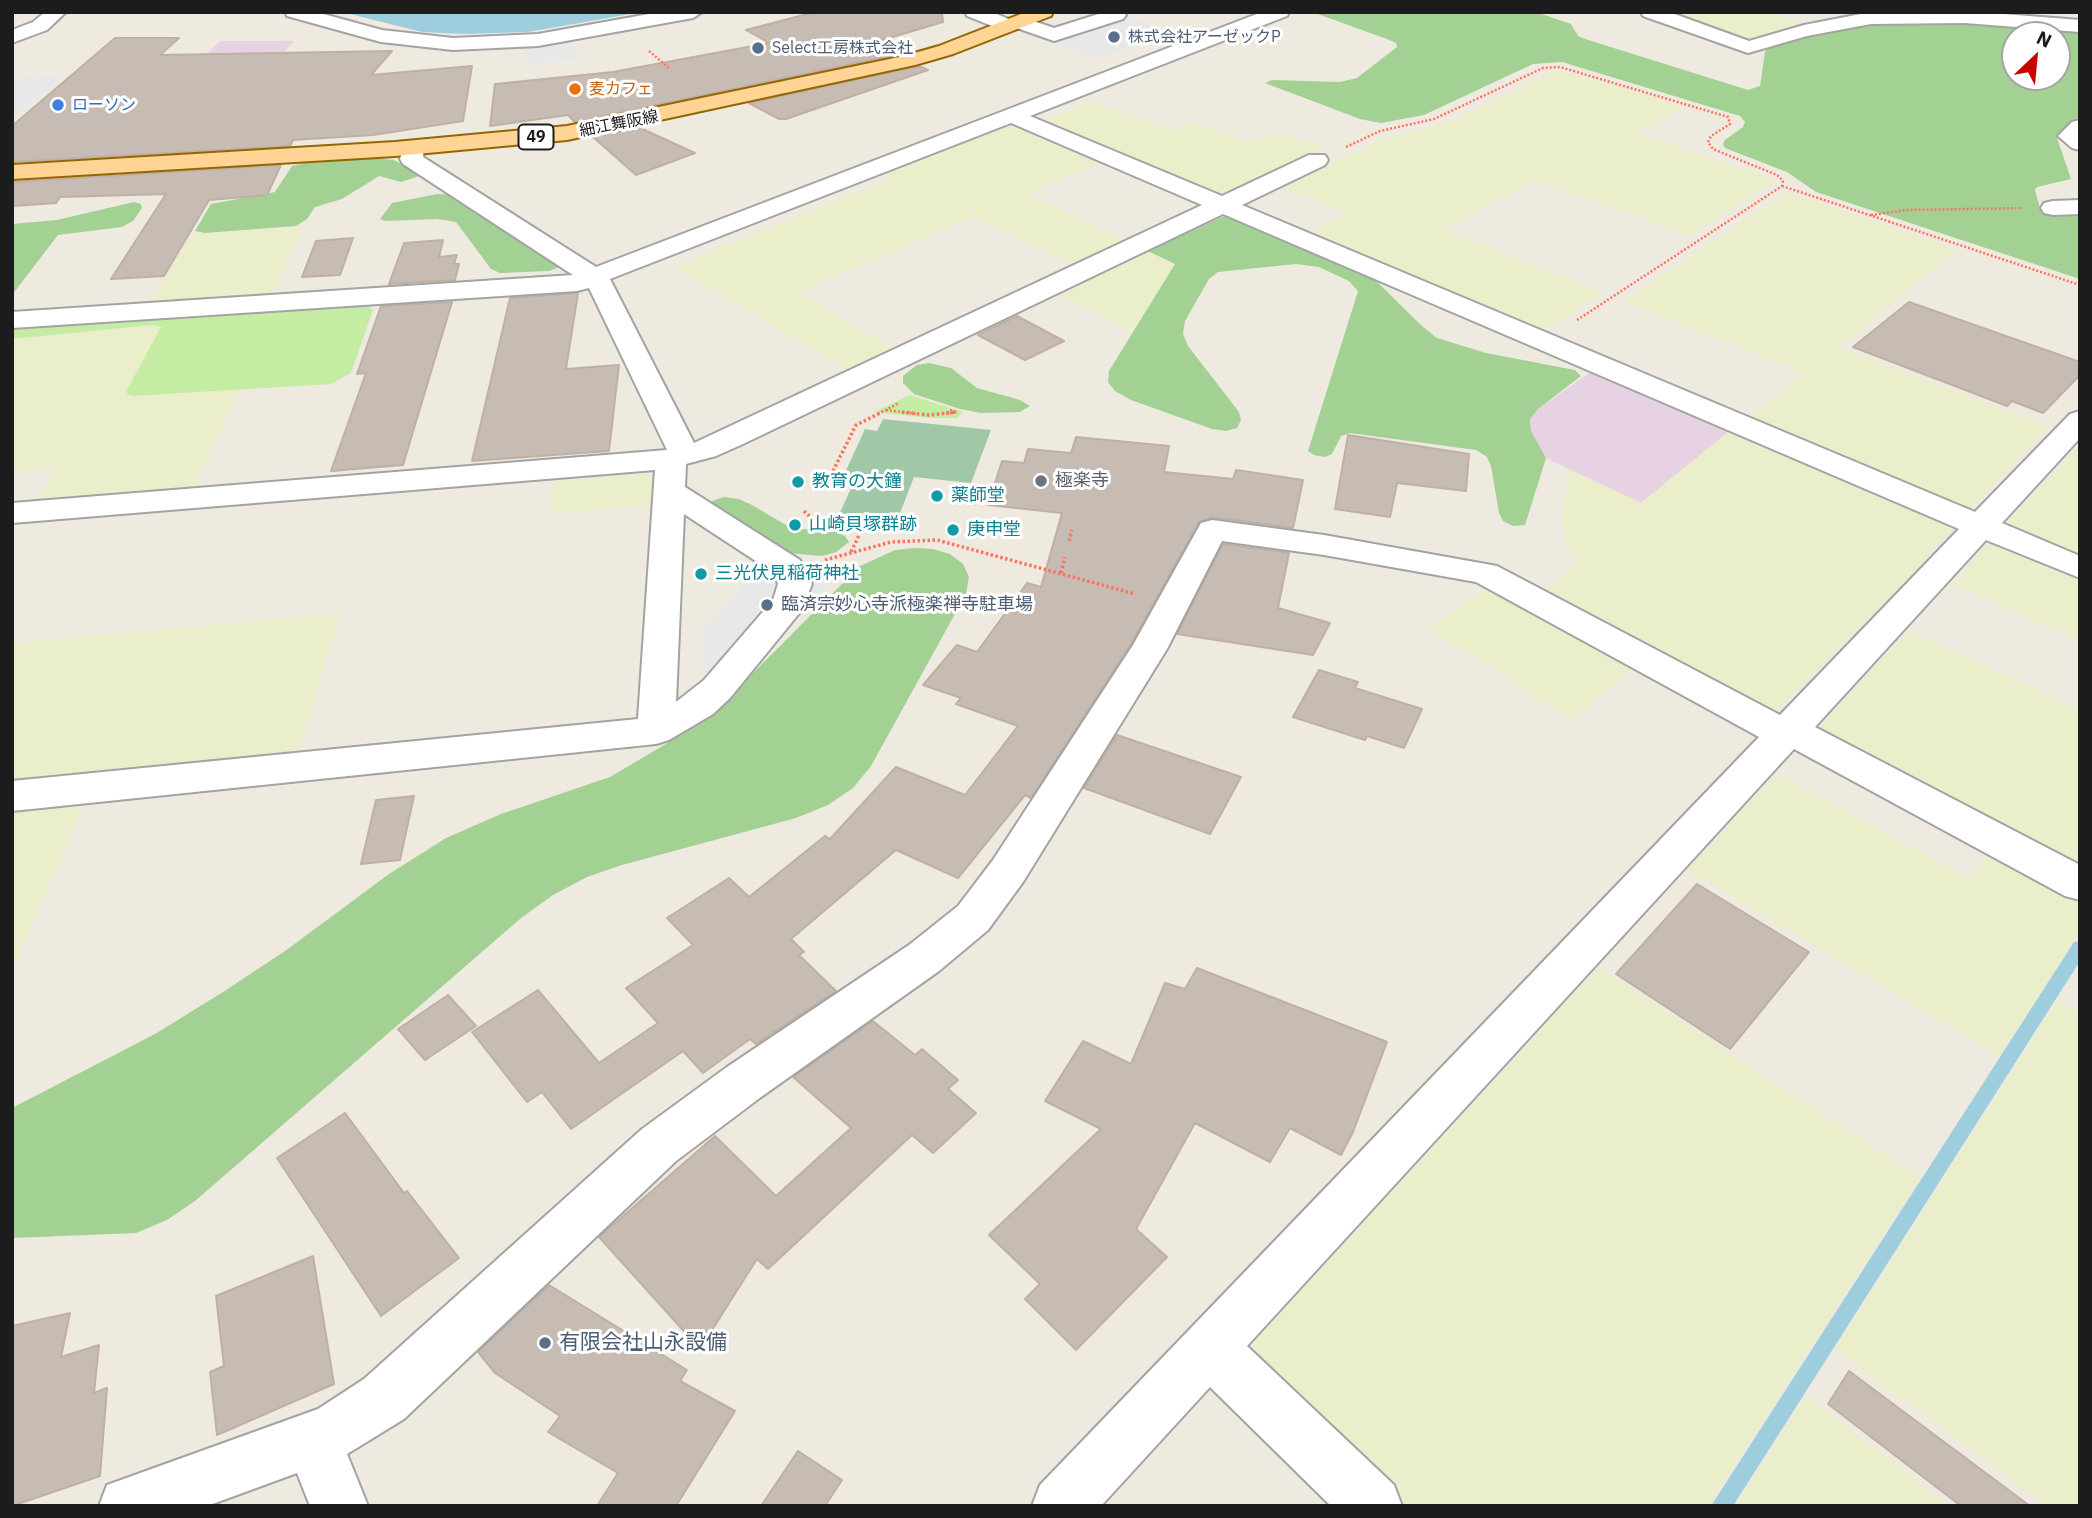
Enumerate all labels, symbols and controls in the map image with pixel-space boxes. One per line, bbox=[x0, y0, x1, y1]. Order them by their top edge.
north arrow bbox=[2001, 21, 2071, 91]
text: N bbox=[2033, 25, 2056, 53]
place label: 株式会社アーゼックP bbox=[1128, 27, 1281, 47]
marker: 株式会社アーゼックP bbox=[1106, 29, 1122, 45]
place label: Select工房株式会社 bbox=[772, 38, 913, 58]
marker: Select工房株式会社 bbox=[750, 40, 766, 56]
place label: 麦カフェ bbox=[589, 79, 653, 99]
marker: 麦カフェ bbox=[567, 81, 583, 97]
place label: ローソン bbox=[72, 95, 136, 115]
marker: ローソン bbox=[50, 97, 66, 113]
street label: 細江舞阪線 bbox=[578, 107, 660, 141]
road number: 49 bbox=[518, 125, 554, 150]
place label: 極楽寺 bbox=[1055, 470, 1109, 492]
place label: 教育の大鐘 bbox=[812, 471, 902, 493]
marker: 極楽寺 bbox=[1033, 473, 1049, 489]
marker: 教育の大鐘 bbox=[790, 474, 806, 490]
place label: 薬師堂 bbox=[951, 485, 1005, 507]
marker: 薬師堂 bbox=[929, 488, 945, 504]
place label: 山崎貝塚群跡 bbox=[809, 514, 917, 536]
marker: 山崎貝塚群跡 bbox=[787, 517, 803, 533]
place label: 庚申堂 bbox=[967, 519, 1021, 541]
marker: 庚申堂 bbox=[945, 522, 961, 538]
place label: 三光伏見稲荷神社 bbox=[715, 563, 859, 585]
marker: 三光伏見稲荷神社 bbox=[693, 566, 709, 582]
place label: 臨済宗妙心寺派極楽禅寺駐車場 bbox=[781, 594, 1033, 616]
marker: 臨済宗妙心寺派極楽禅寺駐車場 bbox=[759, 597, 775, 613]
place label: 有限会社山永設備 bbox=[559, 1330, 727, 1356]
marker: 有限会社山永設備 bbox=[537, 1335, 553, 1351]

